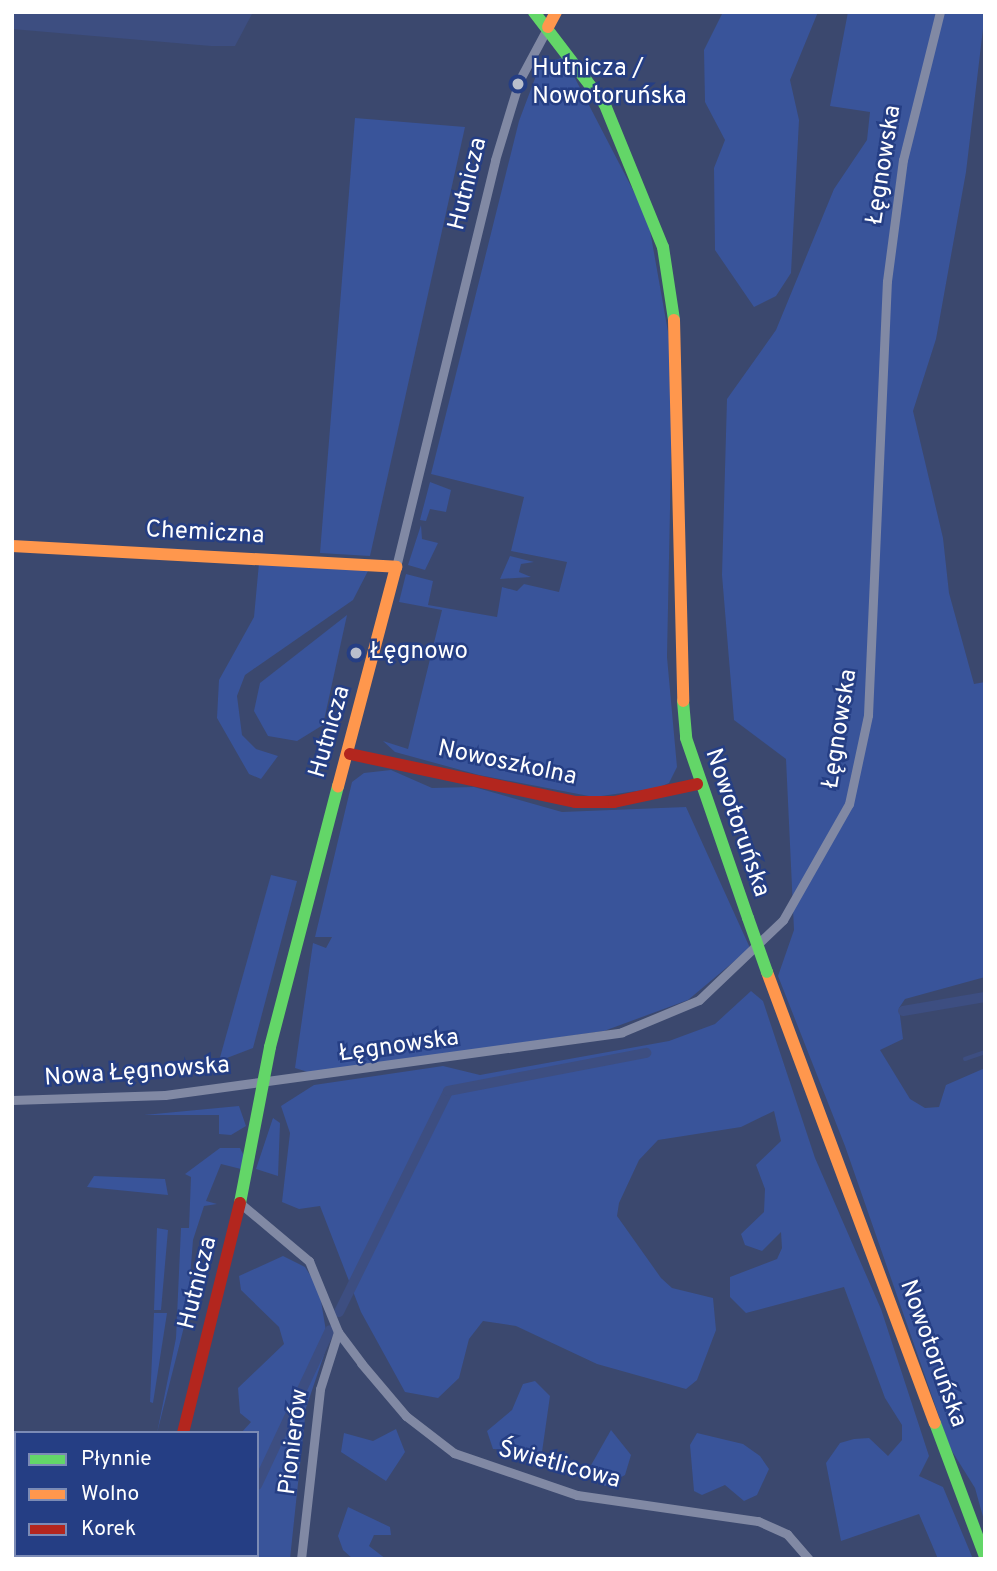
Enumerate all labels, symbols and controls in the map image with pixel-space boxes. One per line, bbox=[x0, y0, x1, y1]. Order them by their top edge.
place label: Hutnicza / Nowotoruńska bbox=[532, 56, 687, 112]
marker: Hutnicza / Nowotoruńska bbox=[510, 76, 526, 92]
street label: Łęgnowska bbox=[861, 103, 909, 227]
street label: Hutnicza bbox=[444, 135, 494, 233]
street label: Chemiczna bbox=[145, 517, 265, 551]
place label: Łęgnowo bbox=[370, 639, 468, 667]
marker: Łęgnowo bbox=[348, 645, 364, 661]
street label: Łęgnowska bbox=[817, 667, 865, 791]
street label: Hutnicza bbox=[304, 683, 358, 781]
street label: Nowoszkolna bbox=[435, 735, 579, 793]
street label: Nowotoruńska bbox=[697, 745, 775, 901]
street label: Łęgnowska bbox=[337, 1024, 461, 1070]
street label: Nowa Łęgnowska bbox=[43, 1052, 231, 1094]
street label: Hutnicza bbox=[174, 1234, 224, 1332]
street label: Nowotoruńska bbox=[892, 1276, 972, 1432]
street label: Pionierów bbox=[274, 1387, 316, 1497]
legend bbox=[14, 1431, 259, 1557]
street label: Świetlicowa bbox=[495, 1436, 623, 1496]
text: Płynnie bbox=[81, 1446, 152, 1473]
text: Wolno bbox=[81, 1481, 139, 1508]
text: Korek bbox=[81, 1516, 136, 1543]

